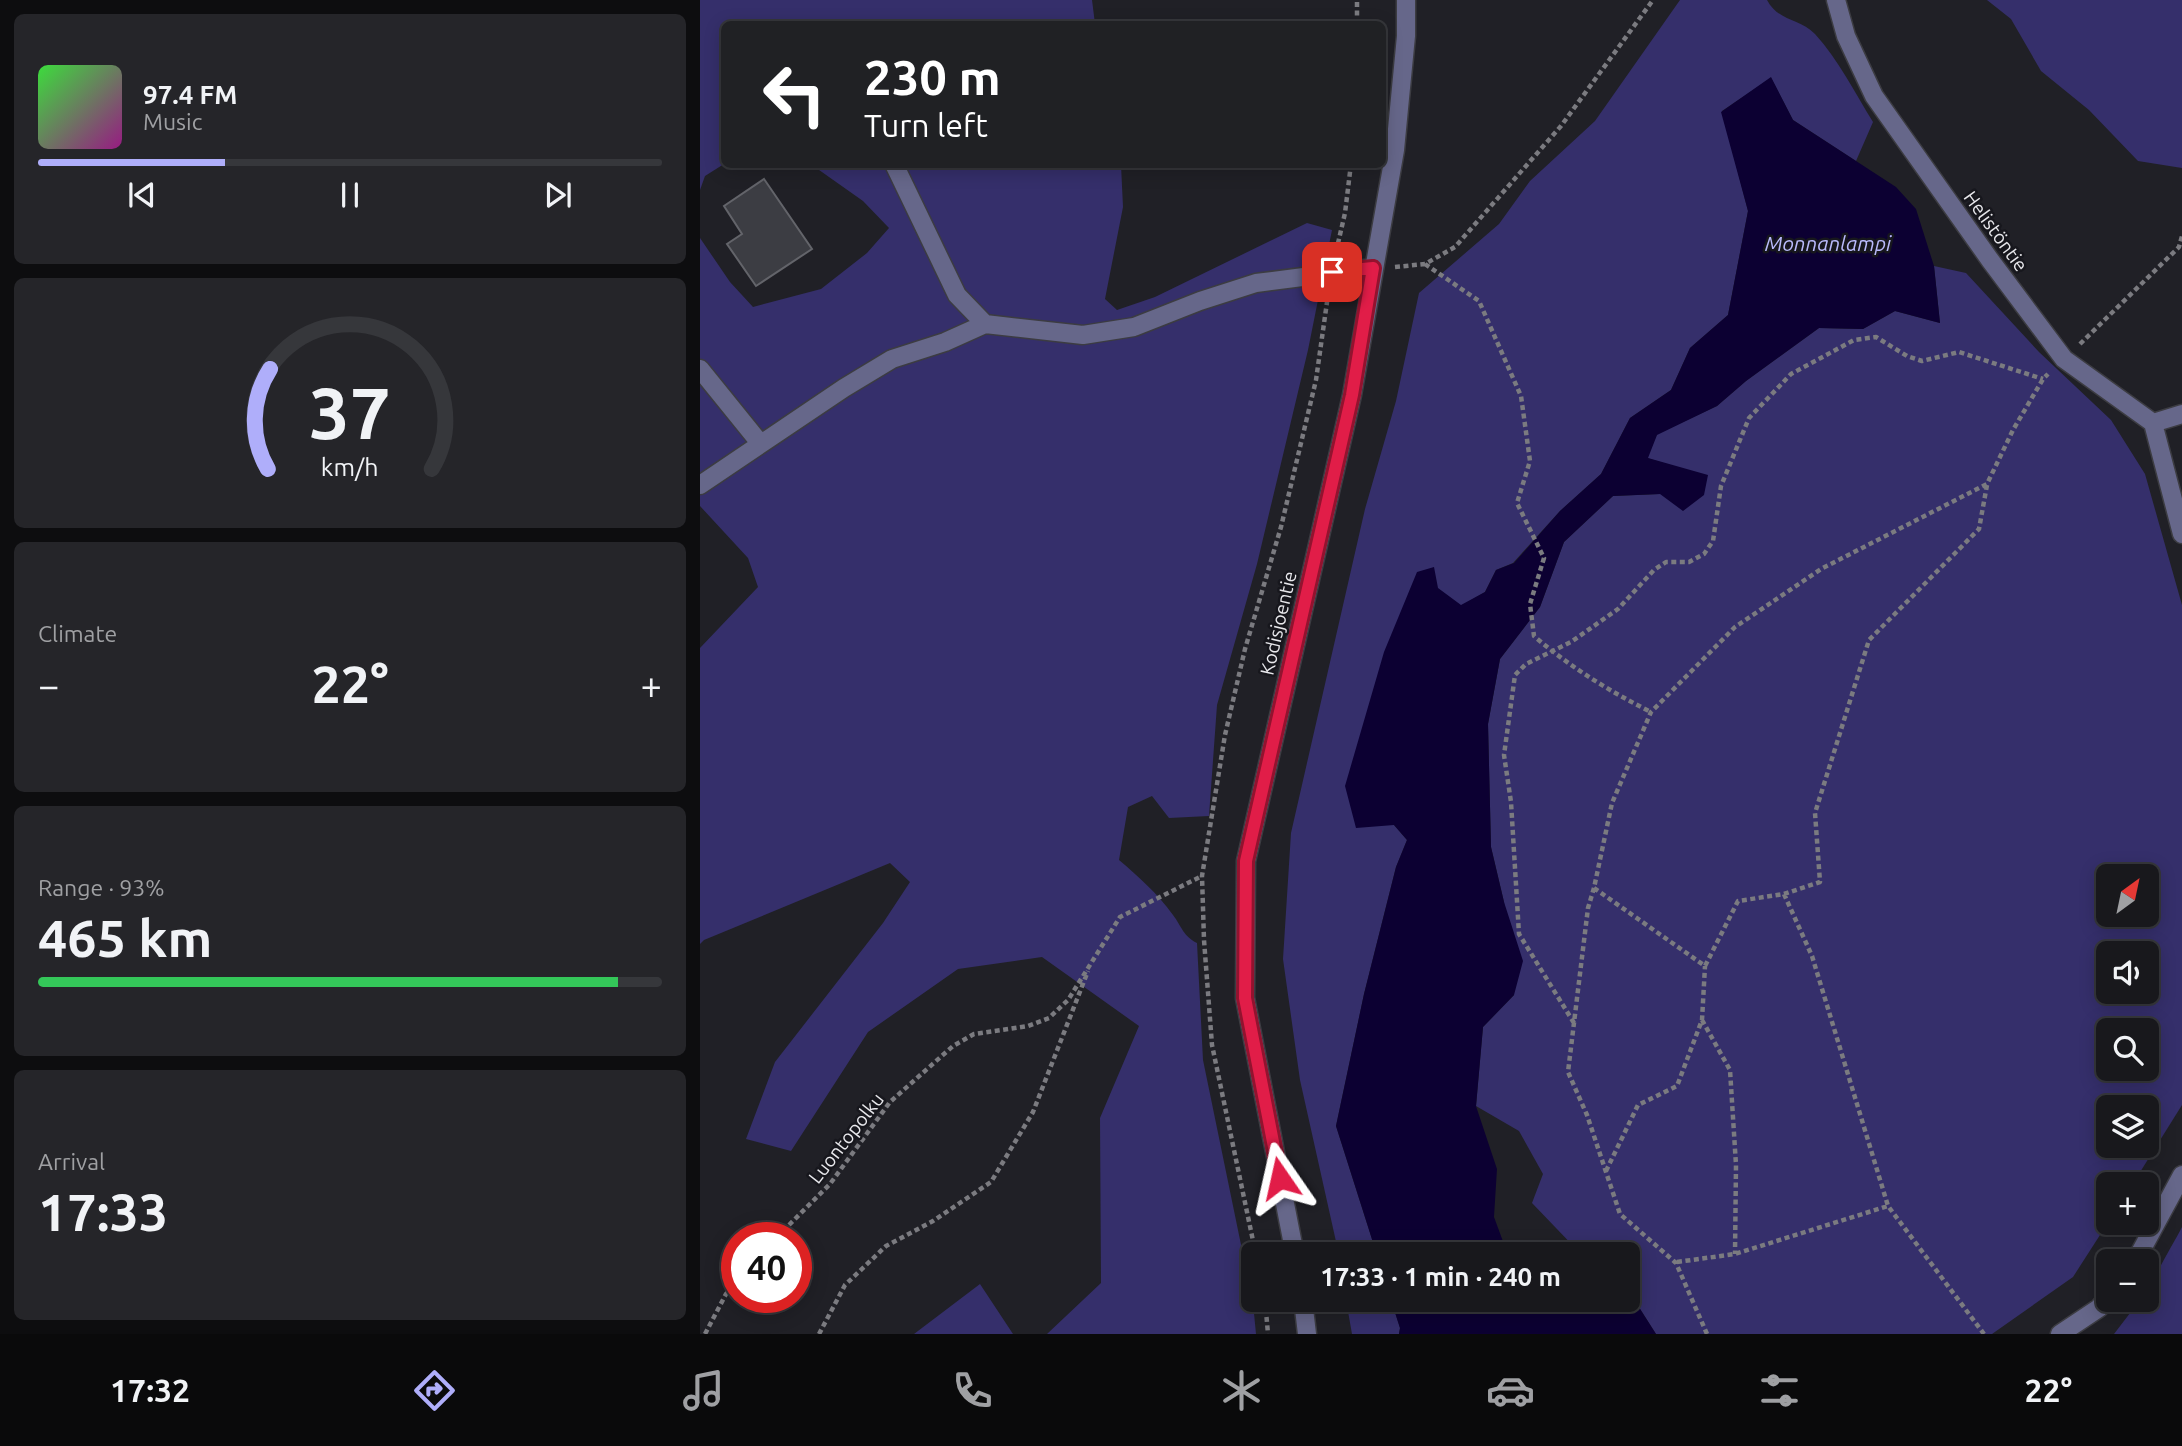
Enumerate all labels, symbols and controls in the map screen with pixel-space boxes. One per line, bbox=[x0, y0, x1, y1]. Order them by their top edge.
icon: left bbox=[749, 49, 840, 140]
text: 230 m bbox=[864, 49, 1001, 104]
text: 97.4 FM bbox=[143, 80, 237, 109]
text: Turn left bbox=[864, 107, 988, 143]
text: Music bbox=[143, 109, 202, 134]
icon: previous bbox=[123, 176, 161, 214]
icon: pause bbox=[331, 176, 369, 214]
icon: next bbox=[539, 176, 577, 214]
street label: Helistöntie bbox=[1960, 187, 2032, 275]
water label: Monnanlampi bbox=[1765, 231, 1892, 255]
pin bbox=[1302, 242, 1362, 302]
icon: arrive bbox=[1313, 253, 1351, 291]
text: 37 bbox=[309, 371, 391, 453]
text: km/h bbox=[321, 453, 379, 481]
street label: Kodisjoentie bbox=[1255, 569, 1301, 677]
text: Climate bbox=[38, 621, 117, 646]
text: 22° bbox=[311, 655, 389, 713]
text: − bbox=[38, 664, 59, 706]
text: + bbox=[641, 664, 662, 706]
north arrow bbox=[2096, 864, 2160, 928]
map controls bbox=[2096, 864, 2159, 1312]
text: Range · 93% bbox=[38, 875, 165, 900]
text: 465 km bbox=[38, 909, 212, 967]
button: sound bbox=[2096, 941, 2159, 1004]
button: search bbox=[2096, 1018, 2159, 1081]
street label: Luontopolku bbox=[804, 1088, 888, 1188]
button: layers bbox=[2096, 1095, 2159, 1158]
position arrow bbox=[1243, 1141, 1317, 1215]
text: Arrival bbox=[38, 1149, 105, 1174]
button: + bbox=[2096, 1172, 2159, 1235]
text: 17:33 bbox=[38, 1183, 168, 1241]
speed limit sign: 40 bbox=[721, 1222, 812, 1313]
button: − bbox=[2096, 1249, 2159, 1312]
text: 17:33 · 1 min · 240 m bbox=[1320, 1262, 1561, 1291]
icon: directions bbox=[410, 1366, 459, 1415]
icon: music bbox=[679, 1366, 728, 1415]
icon: phone bbox=[948, 1366, 997, 1415]
icon: climate bbox=[1217, 1366, 1266, 1415]
icon: car bbox=[1486, 1366, 1535, 1415]
icon: filters bbox=[1755, 1366, 1804, 1415]
text: 17:32 bbox=[110, 1372, 190, 1408]
text: 22° bbox=[2025, 1372, 2072, 1408]

